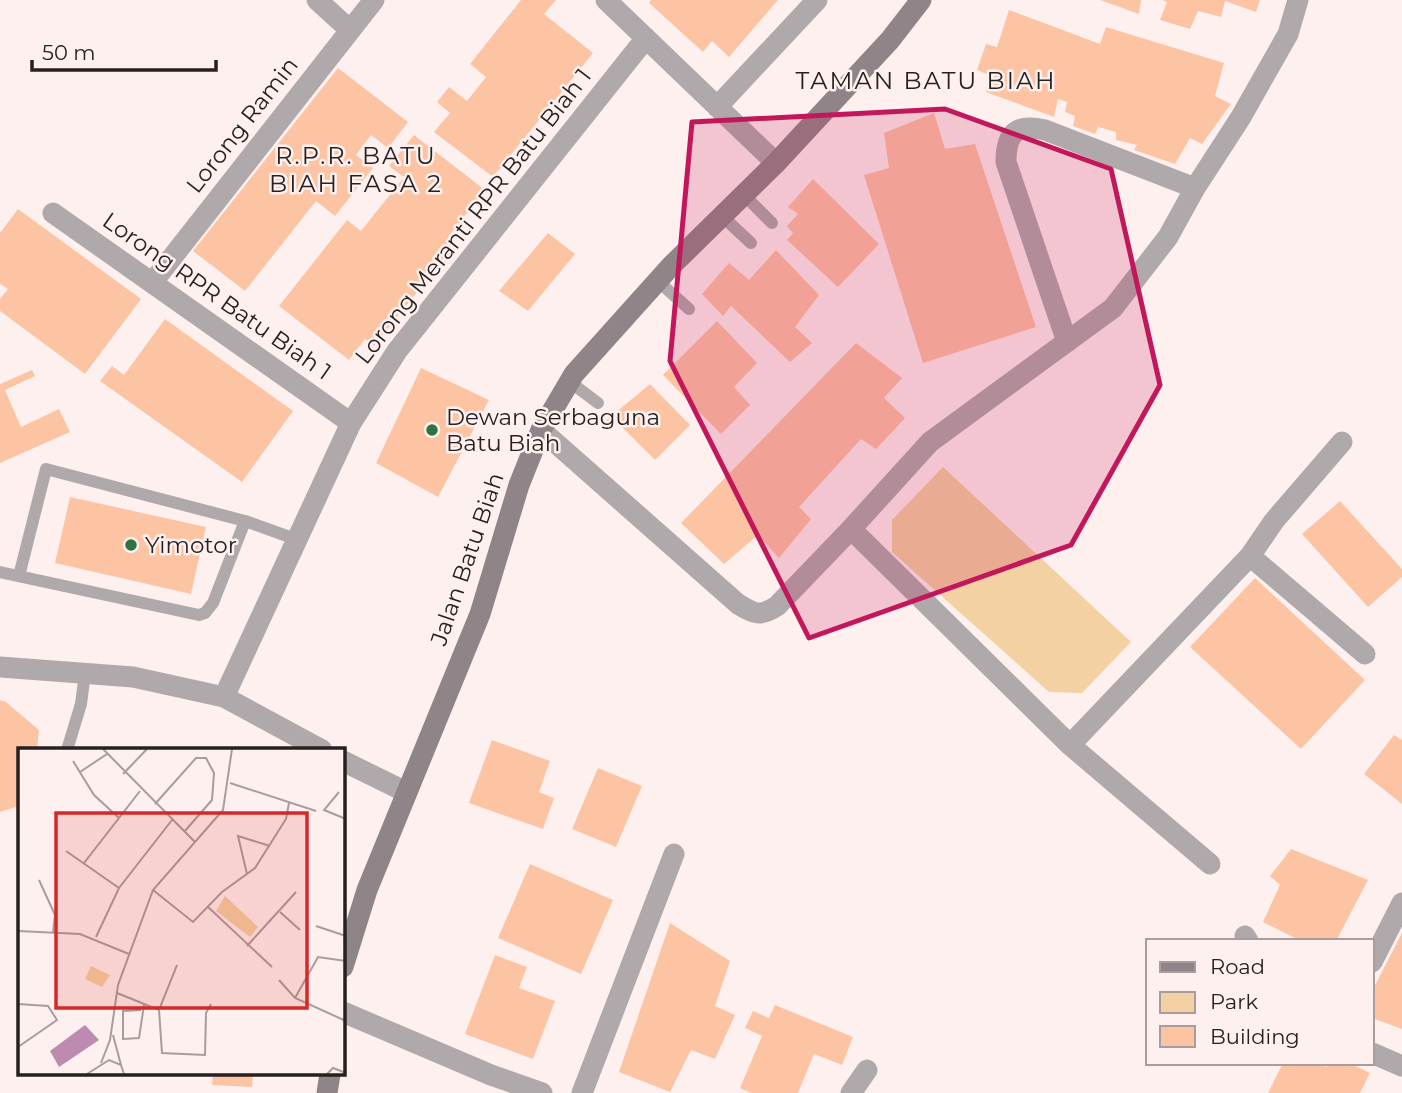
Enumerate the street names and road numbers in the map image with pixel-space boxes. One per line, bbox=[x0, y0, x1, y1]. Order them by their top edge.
street label: Lorong Ramin bbox=[180, 51, 304, 199]
street label: Lorong Meranti RPR Batu Biah 1 bbox=[349, 63, 597, 369]
street label: Lorong RPR Batu Biah 1 bbox=[97, 206, 337, 386]
street label: Jalan Batu Biah bbox=[424, 469, 510, 650]

